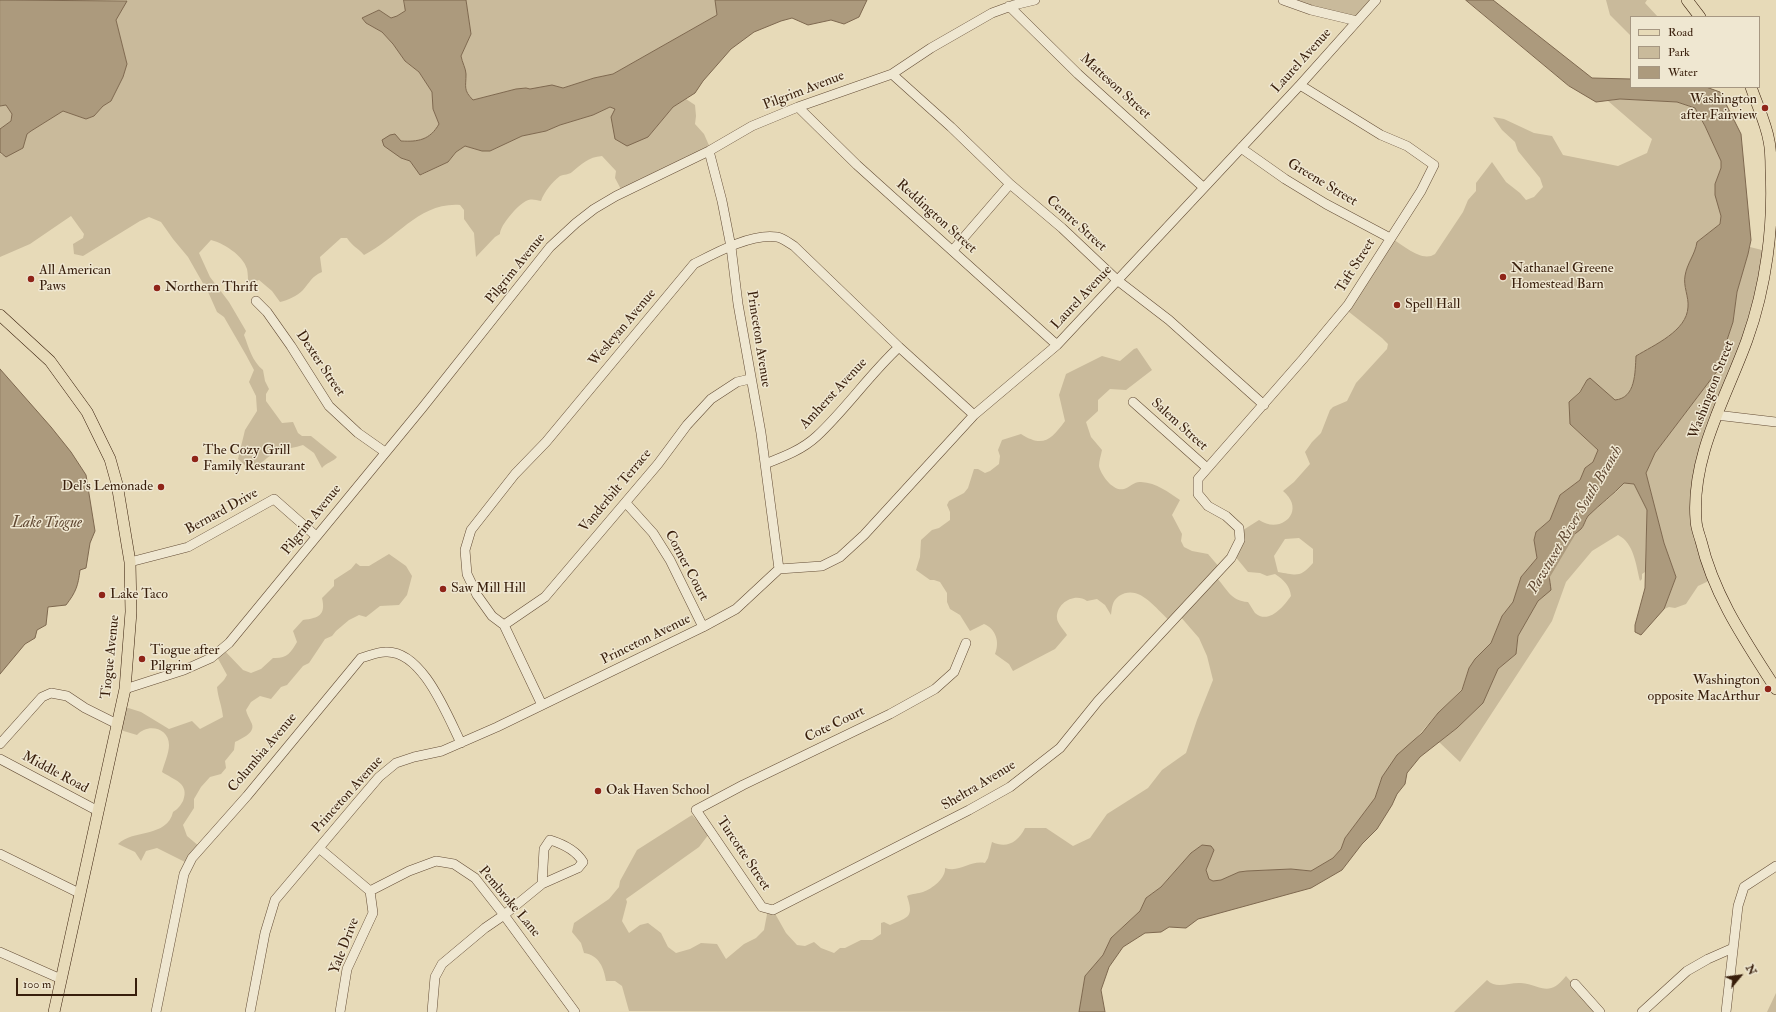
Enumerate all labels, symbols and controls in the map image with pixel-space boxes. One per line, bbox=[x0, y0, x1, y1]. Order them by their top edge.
legend bbox=[1630, 16, 1760, 88]
street label: Laurel Avenue bbox=[1269, 25, 1335, 97]
text: Road bbox=[1668, 25, 1693, 40]
text: Park bbox=[1668, 45, 1690, 60]
street label: Matteson Street bbox=[1076, 51, 1154, 123]
text: Water bbox=[1668, 65, 1697, 80]
street label: Pilgrim Avenue bbox=[761, 68, 847, 114]
place label: Washington after Fairview bbox=[1681, 92, 1757, 124]
marker: Washington after Fairview bbox=[1760, 103, 1770, 113]
street label: Greene Street bbox=[1284, 156, 1360, 210]
street label: Reddington Street bbox=[892, 176, 980, 258]
street label: Centre Street bbox=[1042, 192, 1110, 256]
street label: Pilgrim Avenue bbox=[483, 230, 549, 308]
street label: Taft Street bbox=[1333, 236, 1379, 296]
place label: Nathanael Greene Homestead Barn bbox=[1511, 261, 1614, 294]
place label: All American Paws bbox=[39, 263, 111, 296]
street label: Laurel Avenue bbox=[1048, 263, 1116, 333]
marker: Nathanael Greene Homestead Barn bbox=[1498, 272, 1508, 282]
marker: All American Paws bbox=[26, 274, 36, 284]
place label: Northern Thrift bbox=[165, 280, 258, 296]
marker: Northern Thrift bbox=[152, 283, 162, 293]
street label: Wesleyan Avenue bbox=[586, 286, 660, 370]
street label: Princeton Avenue bbox=[742, 289, 774, 389]
place label: Spell Hall bbox=[1405, 297, 1460, 313]
marker: Spell Hall bbox=[1392, 300, 1402, 310]
street label: Dexter Street bbox=[292, 328, 348, 400]
street label: Washington Street bbox=[1686, 339, 1738, 441]
street label: Amherst Avenue bbox=[797, 355, 871, 433]
street label: Salem Street bbox=[1147, 395, 1211, 455]
place label: The Cozy Grill Family Restaurant bbox=[203, 443, 305, 476]
water label: Pawtuxet River South Branch bbox=[1525, 443, 1627, 597]
street label: Vanderbilt Terrace bbox=[576, 446, 656, 536]
marker: The Cozy Grill Family Restaurant bbox=[190, 454, 200, 464]
place label: Del's Lemonade bbox=[62, 479, 153, 495]
street label: Pilgrim Avenue bbox=[279, 481, 345, 559]
marker: Del's Lemonade bbox=[156, 482, 166, 492]
street label: Bernard Drive bbox=[183, 485, 261, 539]
water label: Lake Tiogue bbox=[12, 515, 82, 533]
street label: Corner Court bbox=[660, 528, 712, 604]
place label: Saw Mill Hill bbox=[451, 581, 526, 597]
marker: Saw Mill Hill bbox=[438, 584, 448, 594]
place label: Lake Taco bbox=[110, 587, 168, 603]
marker: Lake Taco bbox=[97, 590, 107, 600]
street label: Princeton Avenue bbox=[598, 611, 694, 669]
street label: Tiogue Avenue bbox=[98, 614, 124, 700]
place label: Tiogue after Pilgrim bbox=[150, 643, 220, 676]
marker: Tiogue after Pilgrim bbox=[137, 654, 147, 664]
place label: Washington opposite MacArthur bbox=[1647, 673, 1760, 706]
marker: Washington opposite MacArthur bbox=[1763, 684, 1773, 694]
street label: Cote Court bbox=[802, 703, 868, 747]
street label: Columbia Avenue bbox=[225, 710, 301, 796]
street label: Middle Road bbox=[19, 749, 91, 797]
street label: Princeton Avenue bbox=[309, 753, 387, 837]
street label: Sheltra Avenue bbox=[939, 757, 1019, 815]
place label: Oak Haven School bbox=[606, 783, 710, 799]
marker: Oak Haven School bbox=[593, 786, 603, 796]
street label: Turcotte Street bbox=[712, 814, 774, 894]
street label: Pembroke Lane bbox=[474, 863, 544, 941]
street label: Yale Drive bbox=[327, 916, 363, 976]
north arrow bbox=[1720, 956, 1760, 996]
text: N bbox=[1743, 962, 1759, 977]
scale bar bbox=[18, 970, 139, 996]
text: 100 m bbox=[23, 977, 51, 992]

